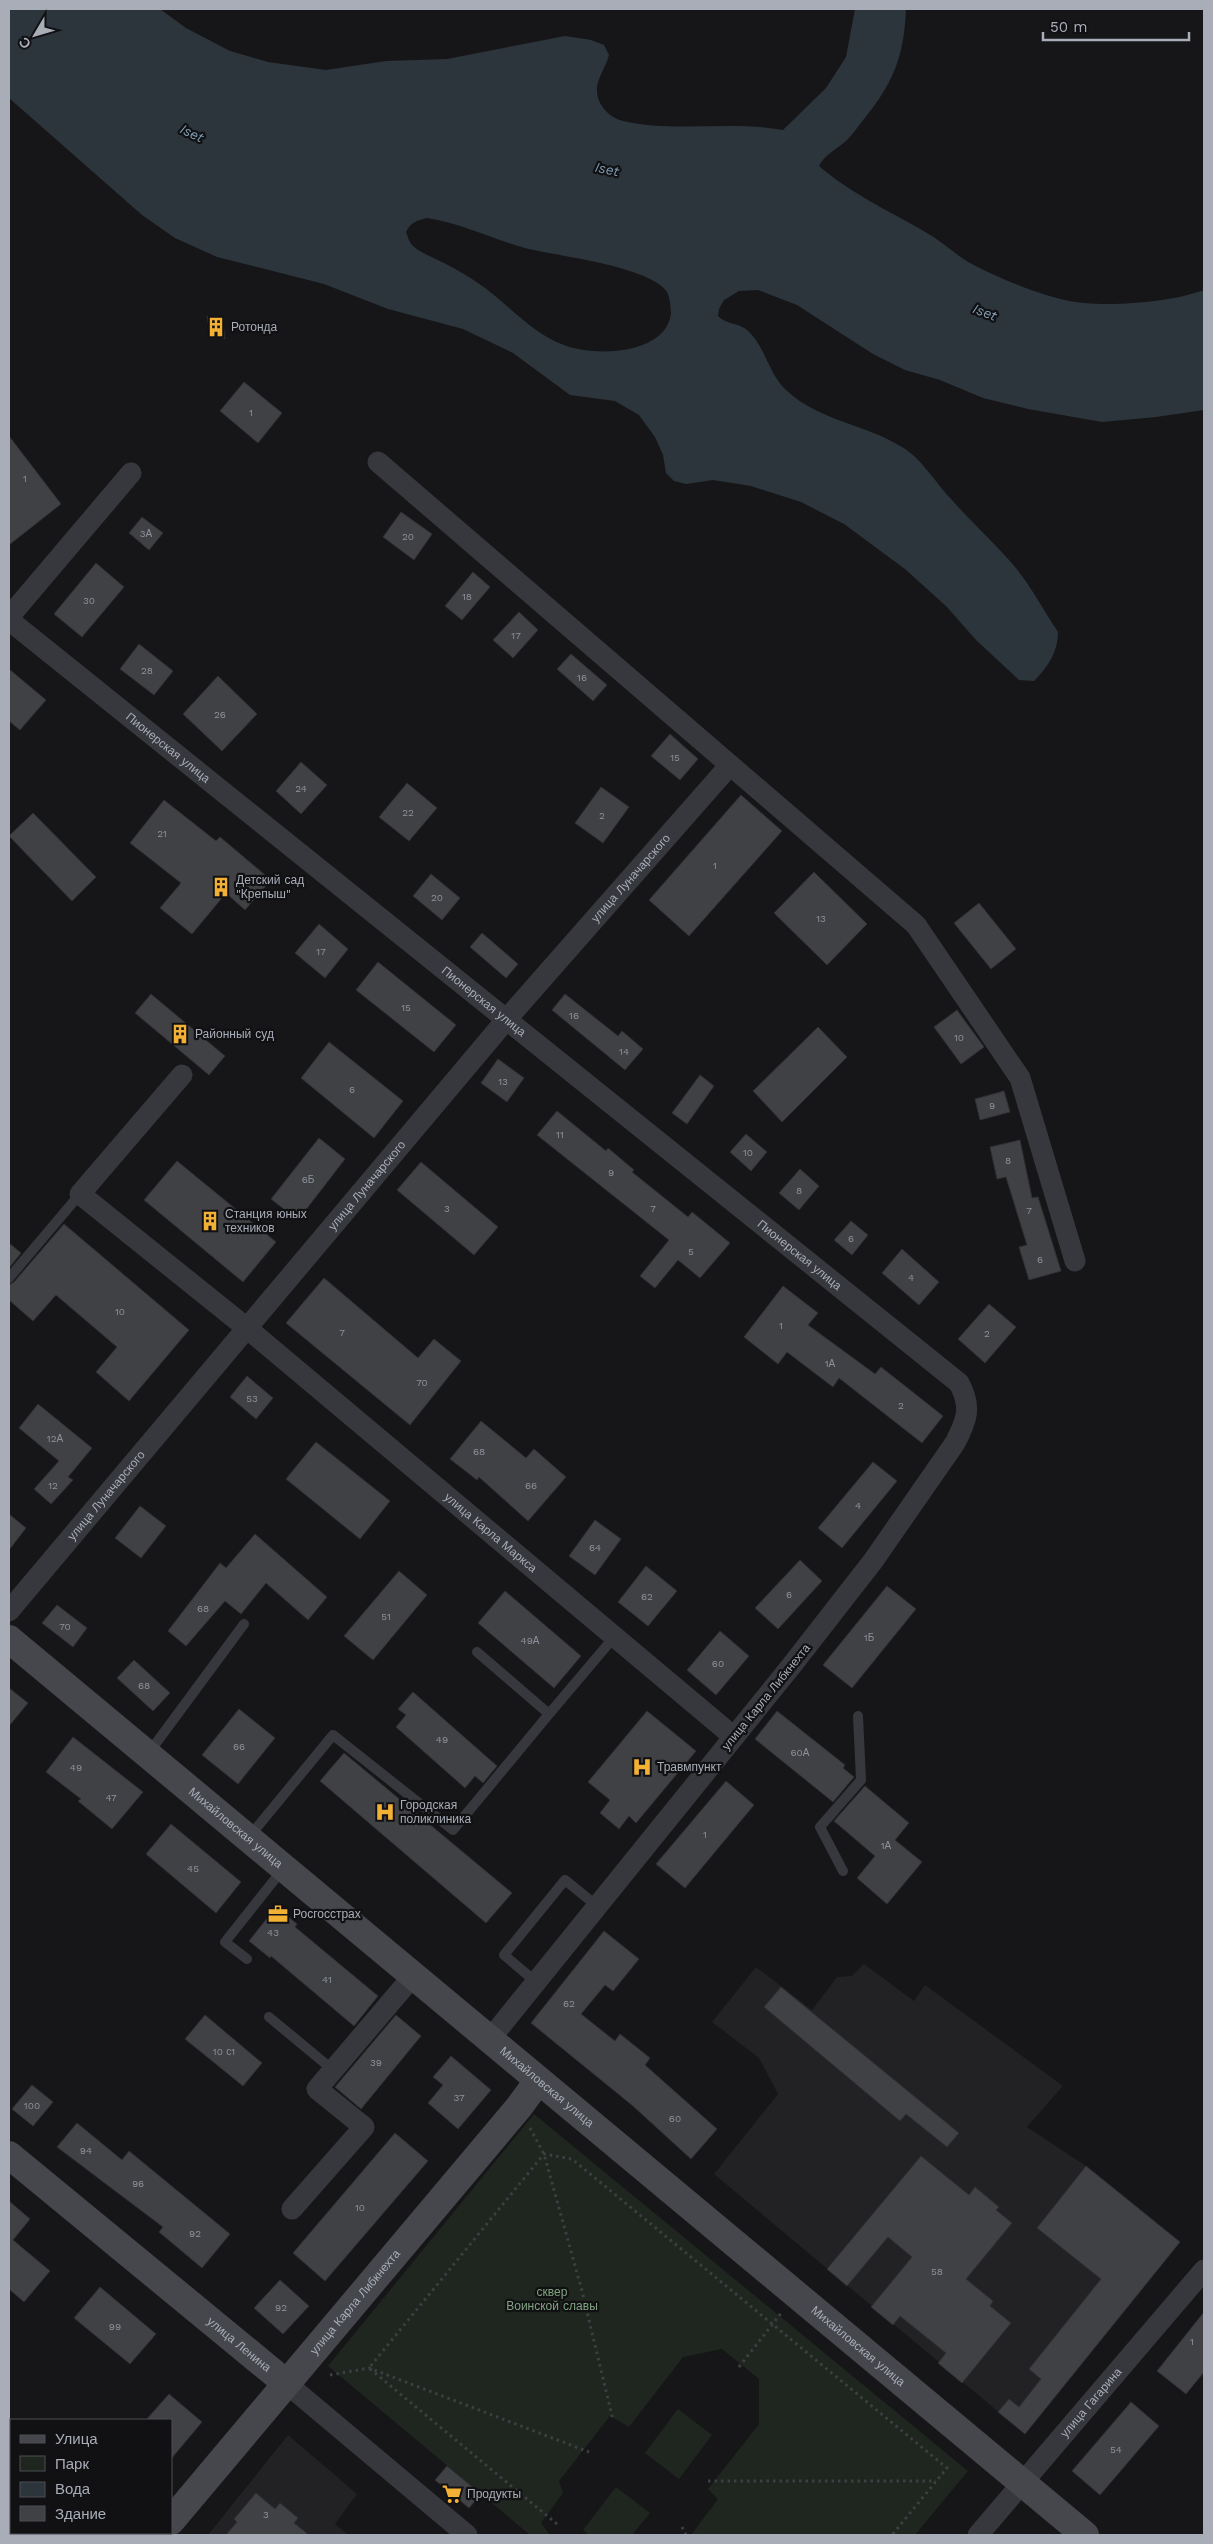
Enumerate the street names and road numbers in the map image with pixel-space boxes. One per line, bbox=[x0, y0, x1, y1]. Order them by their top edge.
street label: Пионерская улица bbox=[123, 710, 213, 786]
street label: улица Луначарского bbox=[588, 831, 673, 925]
street label: Пионерская улица bbox=[439, 963, 529, 1040]
street label: улица Луначарского bbox=[325, 1138, 409, 1233]
street label: Пионерская улица bbox=[755, 1217, 845, 1293]
street label: улица Луначарского bbox=[65, 1448, 148, 1543]
street label: улица Карла Маркса bbox=[441, 1490, 540, 1576]
street label: улица Карла Либкнехта bbox=[719, 1641, 813, 1753]
street label: Михайловская улица bbox=[186, 1785, 286, 1871]
street label: Михайловская улица bbox=[497, 2044, 597, 2130]
street label: улица Карла Либкнехта bbox=[307, 2247, 403, 2357]
street label: Михайловская улица bbox=[808, 2303, 908, 2389]
street label: улица Ленина bbox=[204, 2314, 274, 2375]
street label: улица Гагарина bbox=[1057, 2365, 1125, 2440]

